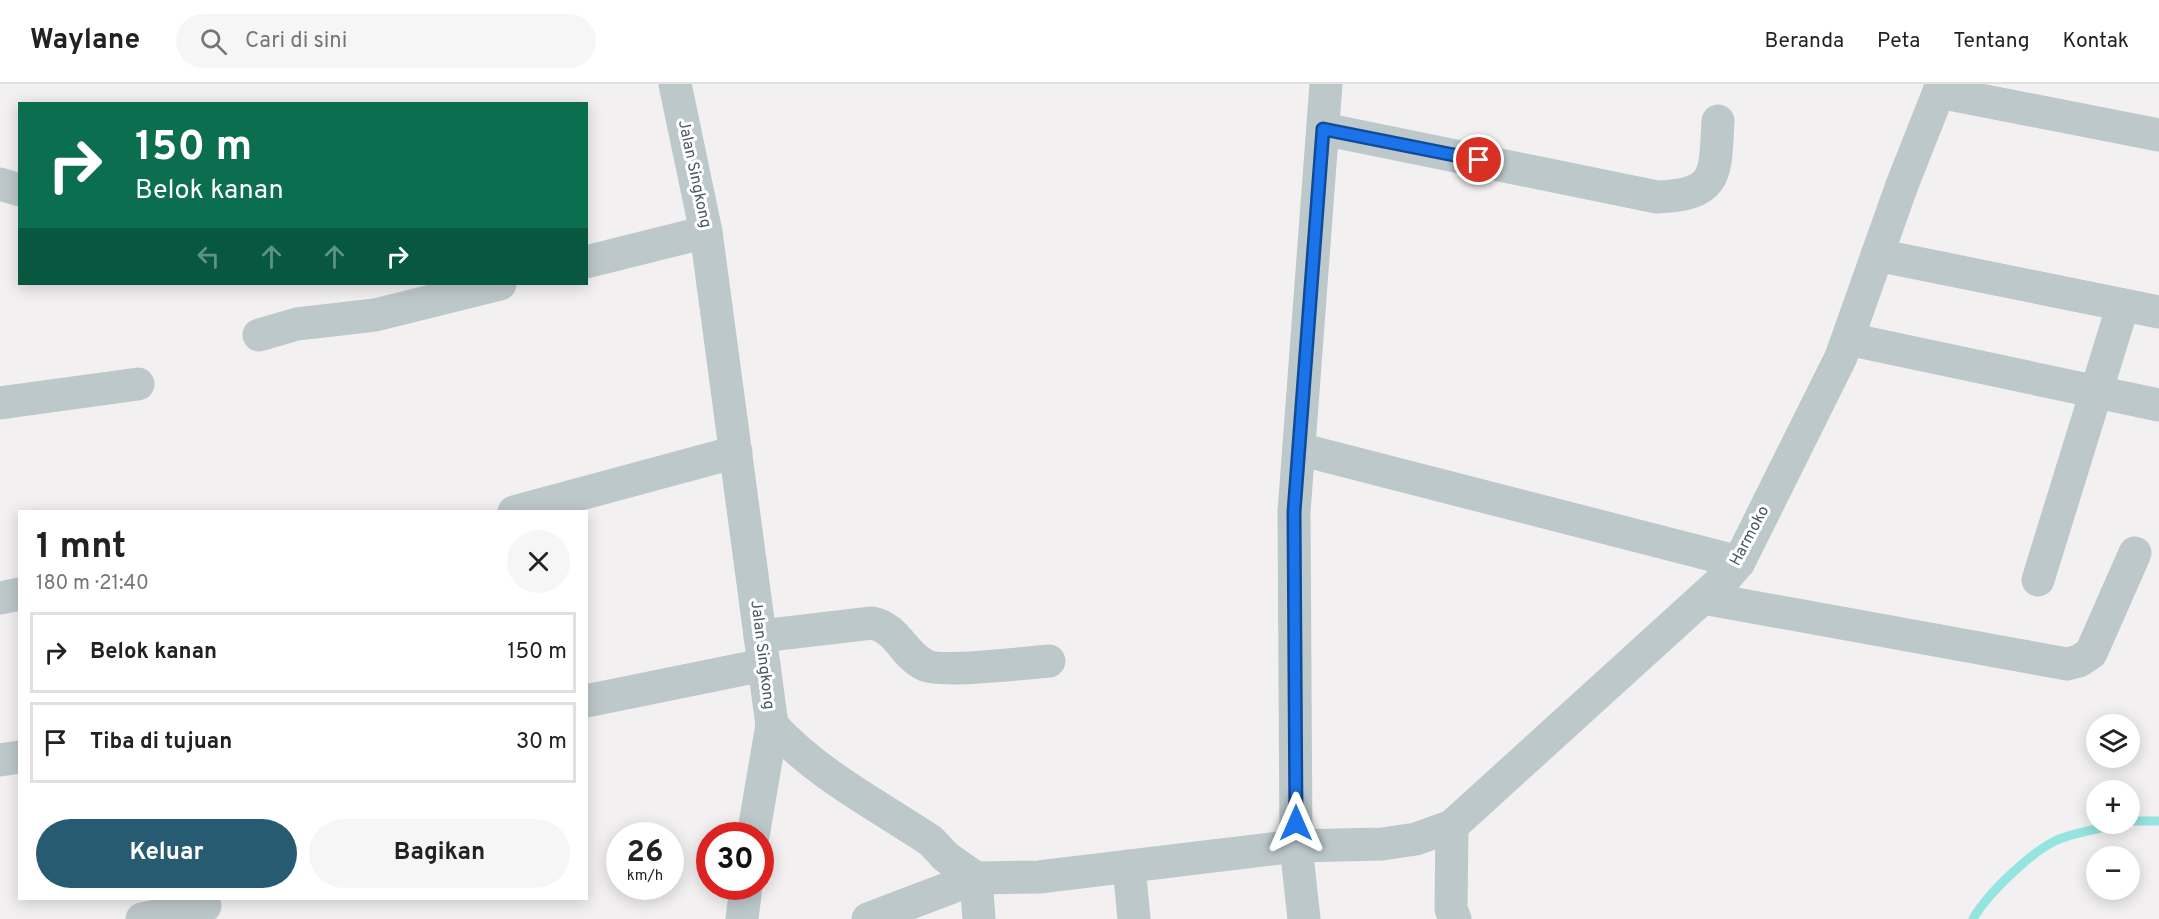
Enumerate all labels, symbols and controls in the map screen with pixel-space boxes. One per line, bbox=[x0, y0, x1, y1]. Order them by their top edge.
search box bbox=[176, 14, 596, 68]
text: Waylane bbox=[30, 23, 140, 59]
icon: search bbox=[197, 25, 230, 58]
text: Cari di sini bbox=[245, 28, 347, 55]
text: Beranda bbox=[1765, 28, 1844, 55]
text: Peta bbox=[1877, 28, 1920, 55]
text: Tentang bbox=[1953, 28, 2030, 55]
text: Kontak bbox=[2063, 28, 2129, 55]
street label: Jalan Singkong bbox=[673, 118, 715, 230]
text: 150 m bbox=[135, 122, 252, 175]
icon: right bbox=[36, 126, 114, 204]
pin bbox=[1453, 134, 1504, 185]
icon: arrive bbox=[1462, 143, 1495, 176]
text: Belok kanan bbox=[135, 174, 284, 208]
icon: left bbox=[192, 240, 225, 273]
icon: ahead bbox=[255, 240, 288, 273]
icon: ahead bbox=[318, 240, 351, 273]
icon: right bbox=[381, 240, 414, 273]
street label: Harmoko bbox=[1726, 502, 1774, 569]
text: 1 mnt bbox=[36, 525, 126, 571]
button: close bbox=[507, 530, 570, 593]
text: 180 m · 21:40 bbox=[36, 571, 149, 597]
street label: Jalan Singkong bbox=[745, 599, 779, 711]
icon: right bbox=[39, 636, 72, 669]
text: Belok kanan bbox=[90, 639, 217, 666]
text: 150 m bbox=[507, 639, 567, 666]
map controls bbox=[2086, 714, 2140, 900]
button: layers bbox=[2086, 714, 2140, 768]
icon: arrive bbox=[39, 726, 72, 759]
text: Tiba di tujuan bbox=[90, 729, 232, 756]
text: 30 m bbox=[516, 729, 567, 756]
button: + bbox=[2086, 780, 2140, 834]
position arrow bbox=[1264, 791, 1328, 855]
button: Keluar bbox=[36, 819, 297, 888]
button: Bagikan bbox=[309, 819, 570, 888]
speed limit sign: 30 bbox=[696, 822, 774, 900]
text: 26 bbox=[627, 835, 663, 872]
button: − bbox=[2086, 846, 2140, 900]
text: km/h bbox=[627, 867, 663, 886]

